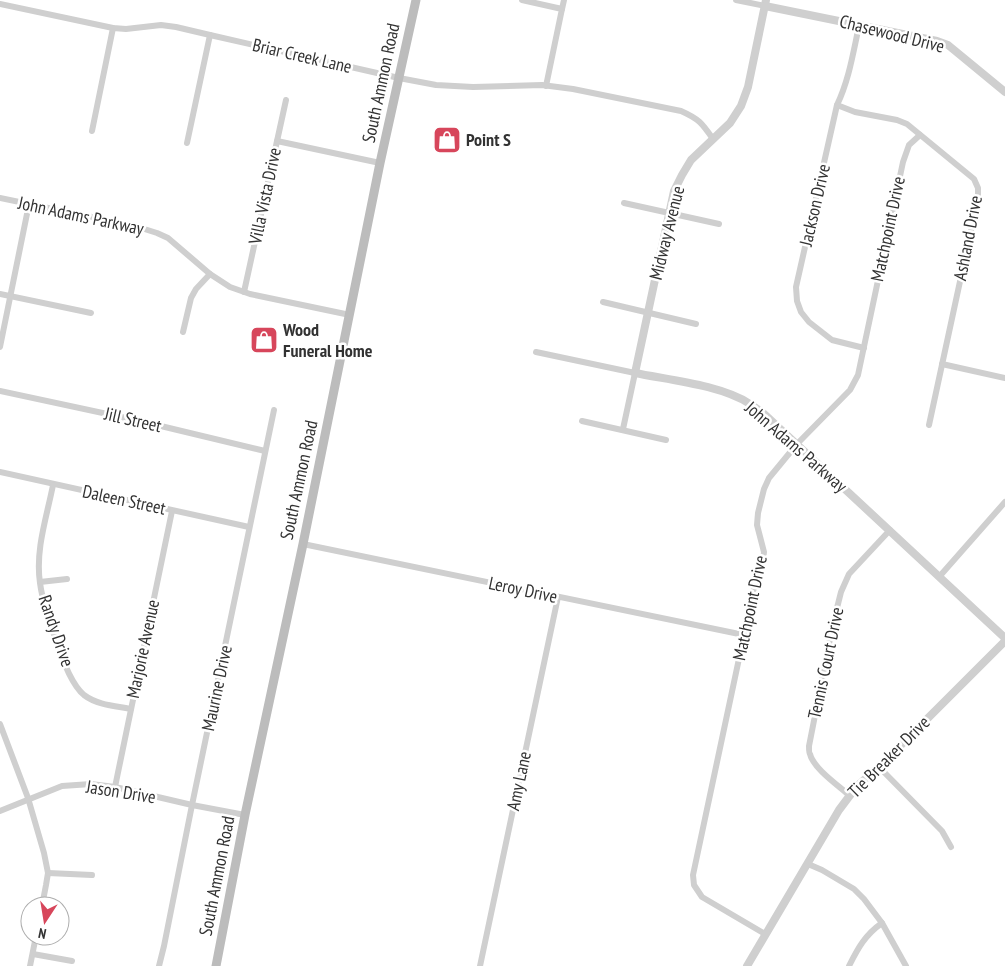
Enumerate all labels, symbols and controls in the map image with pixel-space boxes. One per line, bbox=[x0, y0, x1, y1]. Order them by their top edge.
street label: Chasewood Drive bbox=[837, 9, 947, 58]
street label: South Ammon Road bbox=[357, 21, 404, 145]
street label: Briar Creek Lane bbox=[250, 33, 354, 78]
shop icon: Point S bbox=[432, 125, 462, 155]
place label: Point S bbox=[466, 128, 511, 151]
street label: Villa Vista Drive bbox=[243, 145, 286, 247]
street label: Jackson Drive bbox=[794, 162, 835, 249]
street label: Matchpoint Drive bbox=[865, 174, 910, 283]
street label: Midway Avenue bbox=[644, 183, 689, 282]
street label: John Adams Parkway bbox=[15, 191, 146, 240]
street label: Ashland Drive bbox=[948, 193, 987, 282]
place label: Wood Funeral Home bbox=[282, 318, 373, 362]
shop icon: Wood Funeral Home bbox=[249, 325, 279, 355]
street label: John Adams Parkway bbox=[740, 395, 852, 497]
street label: Jill Street bbox=[101, 402, 164, 437]
street label: South Ammon Road bbox=[275, 418, 322, 542]
street label: Daleen Street bbox=[80, 479, 168, 520]
street label: Matchpoint Drive bbox=[727, 553, 772, 662]
street label: Leroy Drive bbox=[487, 571, 559, 608]
street label: Randy Drive bbox=[34, 592, 79, 670]
street label: Marjorie Avenue bbox=[121, 597, 164, 700]
street label: Tennis Court Drive bbox=[802, 605, 849, 721]
street label: Maurine Drive bbox=[196, 643, 237, 733]
street label: Tie Breaker Drive bbox=[843, 711, 935, 803]
street label: Amy Lane bbox=[501, 749, 536, 813]
street label: Jason Drive bbox=[84, 775, 157, 808]
street label: South Ammon Road bbox=[194, 814, 239, 938]
north arrow bbox=[20, 896, 70, 946]
text: N bbox=[37, 924, 48, 943]

